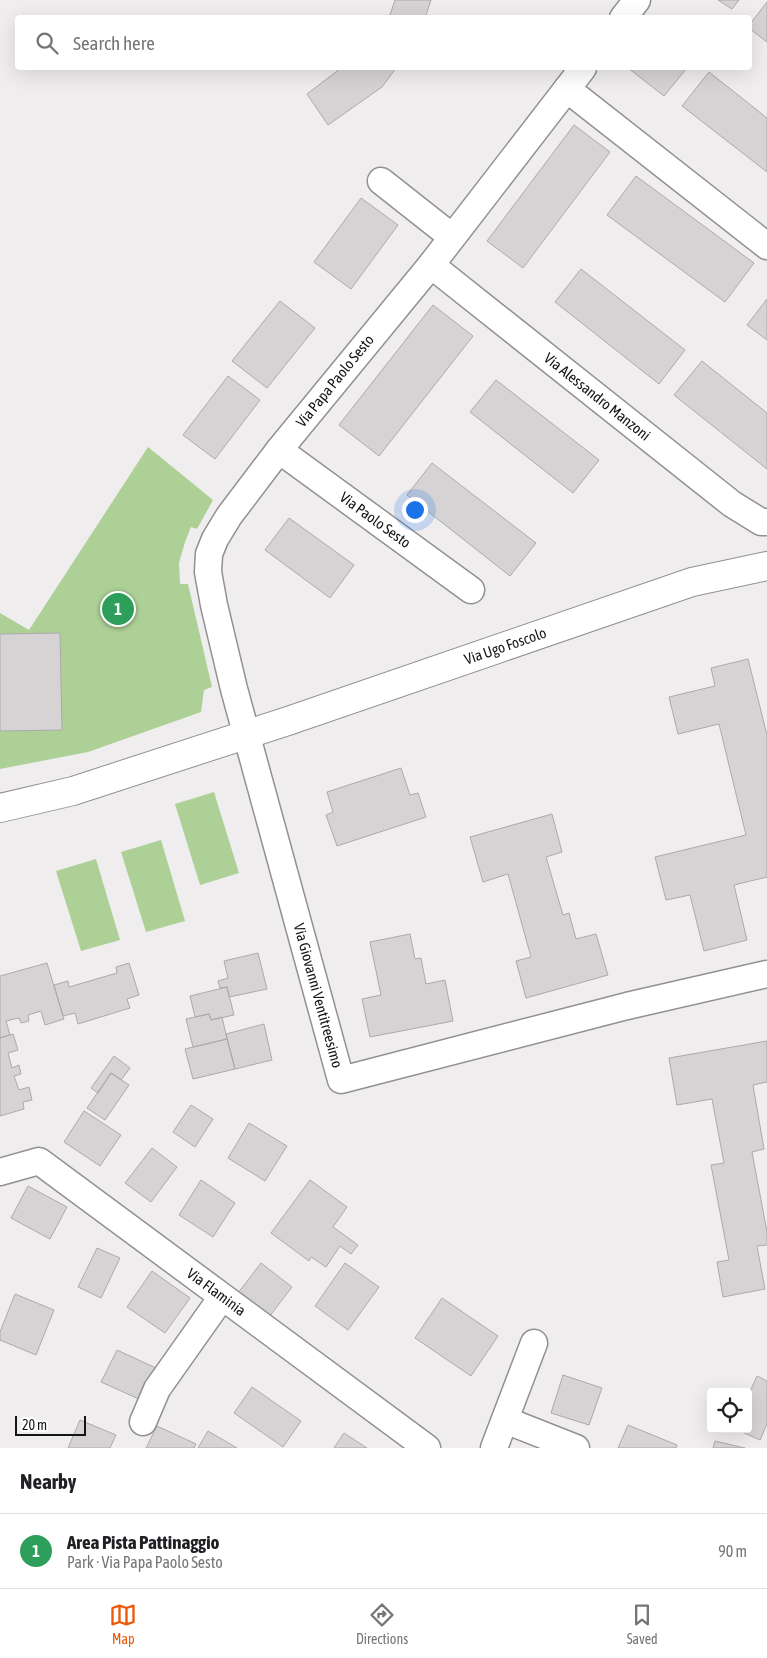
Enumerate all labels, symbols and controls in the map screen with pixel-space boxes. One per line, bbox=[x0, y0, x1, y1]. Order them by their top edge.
search box bbox=[15, 15, 752, 70]
icon: search bbox=[33, 29, 61, 57]
text: Search here bbox=[73, 32, 155, 54]
street label: Via Papa Paolo Sesto bbox=[292, 331, 377, 430]
street label: Via Alessandro Manzoni bbox=[541, 349, 654, 444]
street label: Via Paolo Sesto bbox=[337, 488, 414, 551]
your location bbox=[402, 497, 428, 523]
pin: 1 bbox=[102, 590, 134, 628]
street label: Via Ugo Foscolo bbox=[462, 624, 549, 668]
street label: Via Giovanni Ventitreesimo bbox=[291, 921, 346, 1070]
street label: Via Flaminia bbox=[184, 1264, 249, 1319]
map controls bbox=[707, 1388, 752, 1433]
button: locate bbox=[707, 1388, 752, 1433]
scale bar bbox=[15, 1413, 86, 1436]
text: 20 m bbox=[22, 1417, 47, 1433]
text: Nearby bbox=[20, 1469, 76, 1493]
text: Area Pista Pattinaggio bbox=[67, 1531, 219, 1553]
text: 1 bbox=[32, 1542, 40, 1560]
text: 90 m bbox=[718, 1542, 747, 1560]
text: Park · Via Papa Paolo Sesto bbox=[67, 1553, 223, 1571]
tab: Map bbox=[109, 1601, 137, 1647]
tab: Directions bbox=[356, 1601, 408, 1647]
tab: Saved bbox=[627, 1601, 658, 1647]

